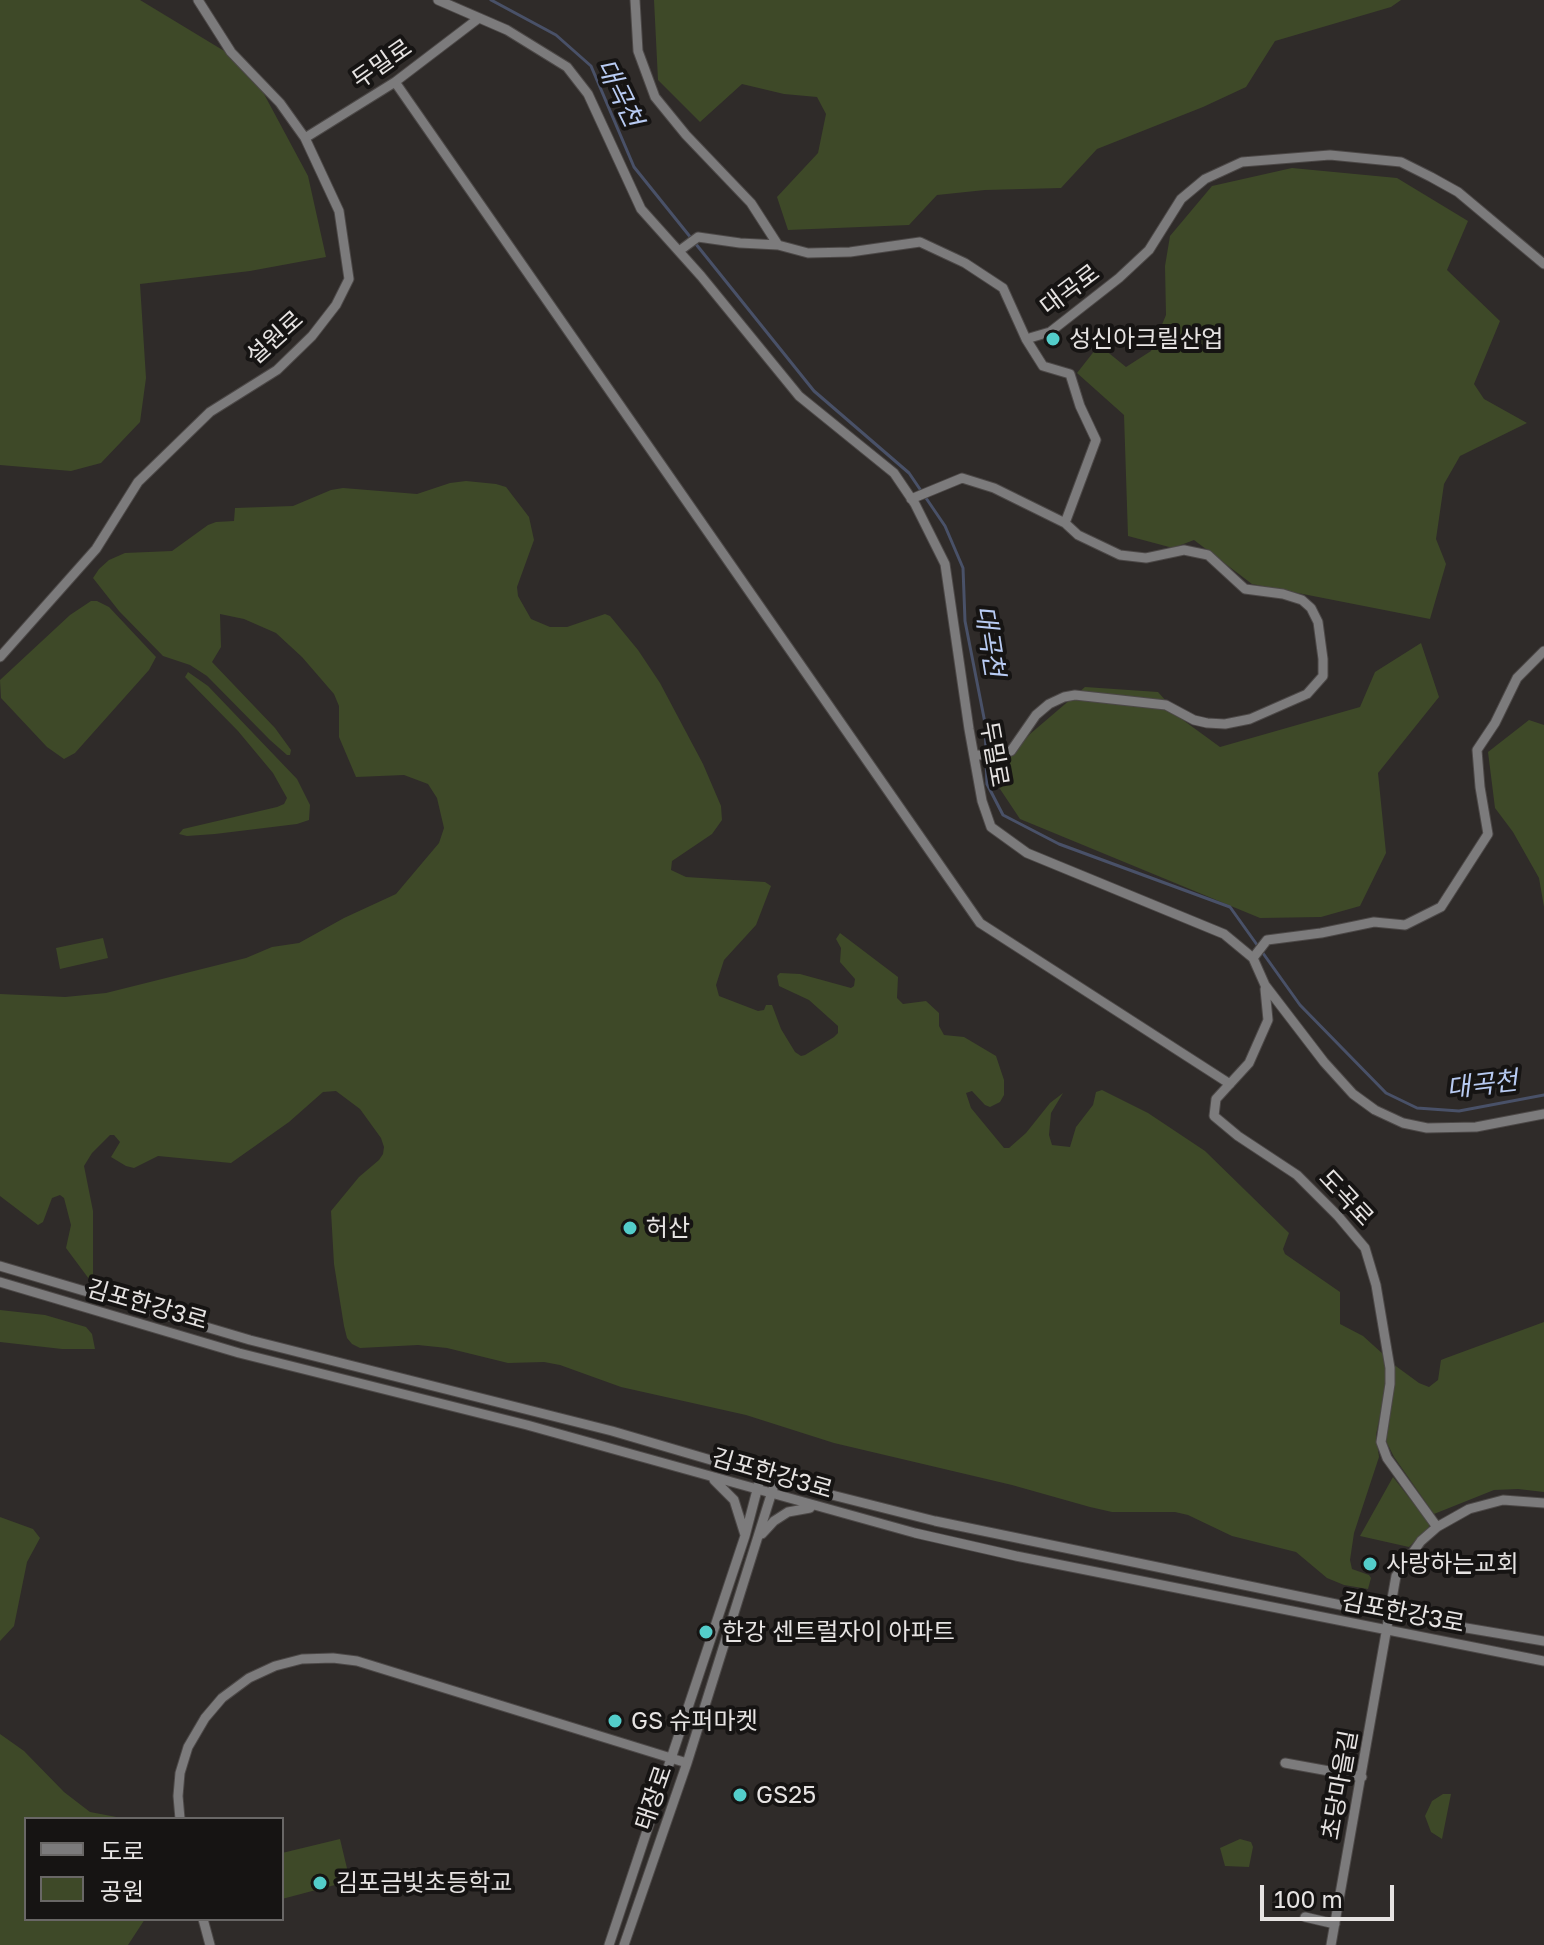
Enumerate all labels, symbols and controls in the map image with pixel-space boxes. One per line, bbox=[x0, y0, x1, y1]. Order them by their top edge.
street label: 두밀로 bbox=[347, 33, 417, 95]
water label: 대곡천 bbox=[589, 54, 649, 132]
street label: 대곡로 bbox=[1035, 259, 1105, 321]
street label: 설원로 bbox=[241, 305, 309, 371]
place label: 성신아크릴산업 bbox=[1069, 325, 1224, 353]
marker: 성신아크릴산업 bbox=[1044, 330, 1062, 348]
water label: 대곡천 bbox=[968, 603, 1010, 679]
street label: 두밀로 bbox=[974, 719, 1014, 789]
water label: 대곡천 bbox=[1444, 1065, 1520, 1105]
street label: 도곡로 bbox=[1313, 1164, 1379, 1232]
place label: 허산 bbox=[646, 1214, 690, 1242]
marker: 허산 bbox=[621, 1219, 639, 1237]
street label: 김포한강3로 bbox=[83, 1274, 211, 1336]
street label: 김포한강3로 bbox=[708, 1443, 836, 1505]
place label: 사랑하는교회 bbox=[1386, 1550, 1518, 1578]
marker: 사랑하는교회 bbox=[1361, 1555, 1379, 1573]
street label: 김포한강3로 bbox=[1339, 1587, 1467, 1639]
place label: 한강 센트럴자이 아파트 bbox=[722, 1618, 955, 1646]
marker: 한강 센트럴자이 아파트 bbox=[697, 1623, 715, 1641]
place label: GS 슈퍼마켓 bbox=[631, 1707, 758, 1735]
marker: GS 슈퍼마켓 bbox=[606, 1712, 624, 1730]
street label: 초당마을길 bbox=[1316, 1728, 1364, 1842]
street label: 태장로 bbox=[630, 1762, 678, 1834]
place label: GS25 bbox=[756, 1781, 816, 1809]
marker: GS25 bbox=[731, 1786, 749, 1804]
legend bbox=[24, 1817, 284, 1921]
text: 도로 bbox=[100, 1836, 144, 1865]
place label: 김포금빛초등학교 bbox=[336, 1869, 513, 1897]
scale bar bbox=[1264, 1869, 1398, 1919]
marker: 김포금빛초등학교 bbox=[311, 1874, 329, 1892]
text: 공원 bbox=[100, 1876, 144, 1905]
text: 100 m bbox=[1274, 1884, 1343, 1913]

